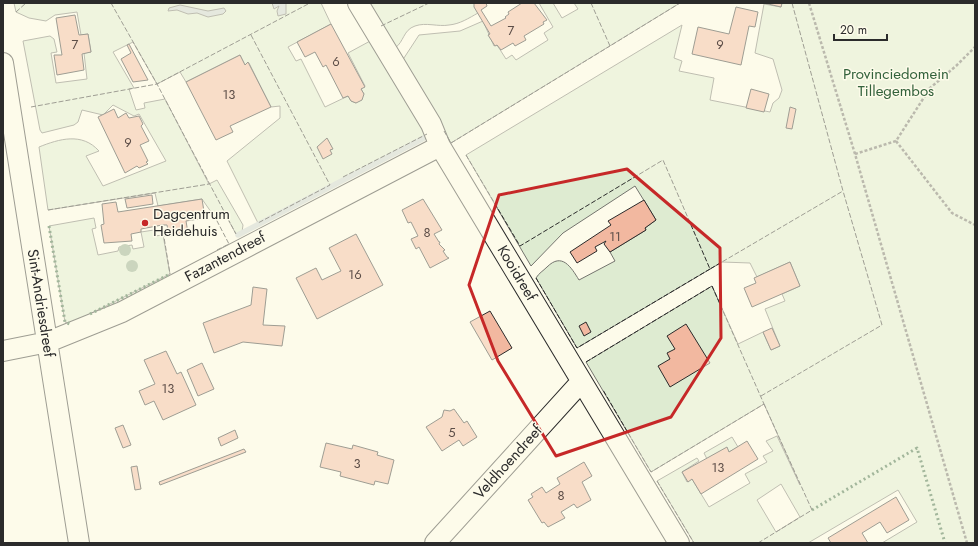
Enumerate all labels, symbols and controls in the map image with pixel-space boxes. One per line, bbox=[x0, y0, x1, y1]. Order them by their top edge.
scale bar bbox=[834, 16, 887, 42]
house number: 7 bbox=[508, 21, 515, 40]
text: 20 m bbox=[840, 21, 867, 39]
house number: 7 bbox=[72, 35, 79, 54]
house number: 9 bbox=[716, 35, 724, 54]
house number: 6 bbox=[332, 52, 340, 71]
park label: Provinciedomein Tillegembos bbox=[843, 63, 949, 102]
house number: 13 bbox=[223, 85, 235, 104]
house number: 9 bbox=[124, 133, 132, 152]
place label: Dagcentrum Heidehuis bbox=[153, 203, 230, 242]
marker: Dagcentrum Heidehuis bbox=[140, 218, 150, 228]
house number: 8 bbox=[423, 223, 431, 242]
street label: Fazantendreef bbox=[181, 226, 270, 288]
house number: 11 bbox=[609, 227, 621, 246]
street label: Kooidreef bbox=[492, 241, 543, 306]
street label: Sint-Andriesdreef bbox=[22, 247, 61, 359]
house number: 16 bbox=[348, 265, 362, 284]
house number: 13 bbox=[162, 379, 174, 398]
street label: Veldhoendreef bbox=[469, 419, 548, 504]
house number: 5 bbox=[448, 423, 456, 442]
house number: 3 bbox=[353, 454, 361, 473]
house number: 13 bbox=[712, 458, 724, 477]
house number: 8 bbox=[557, 486, 565, 505]

